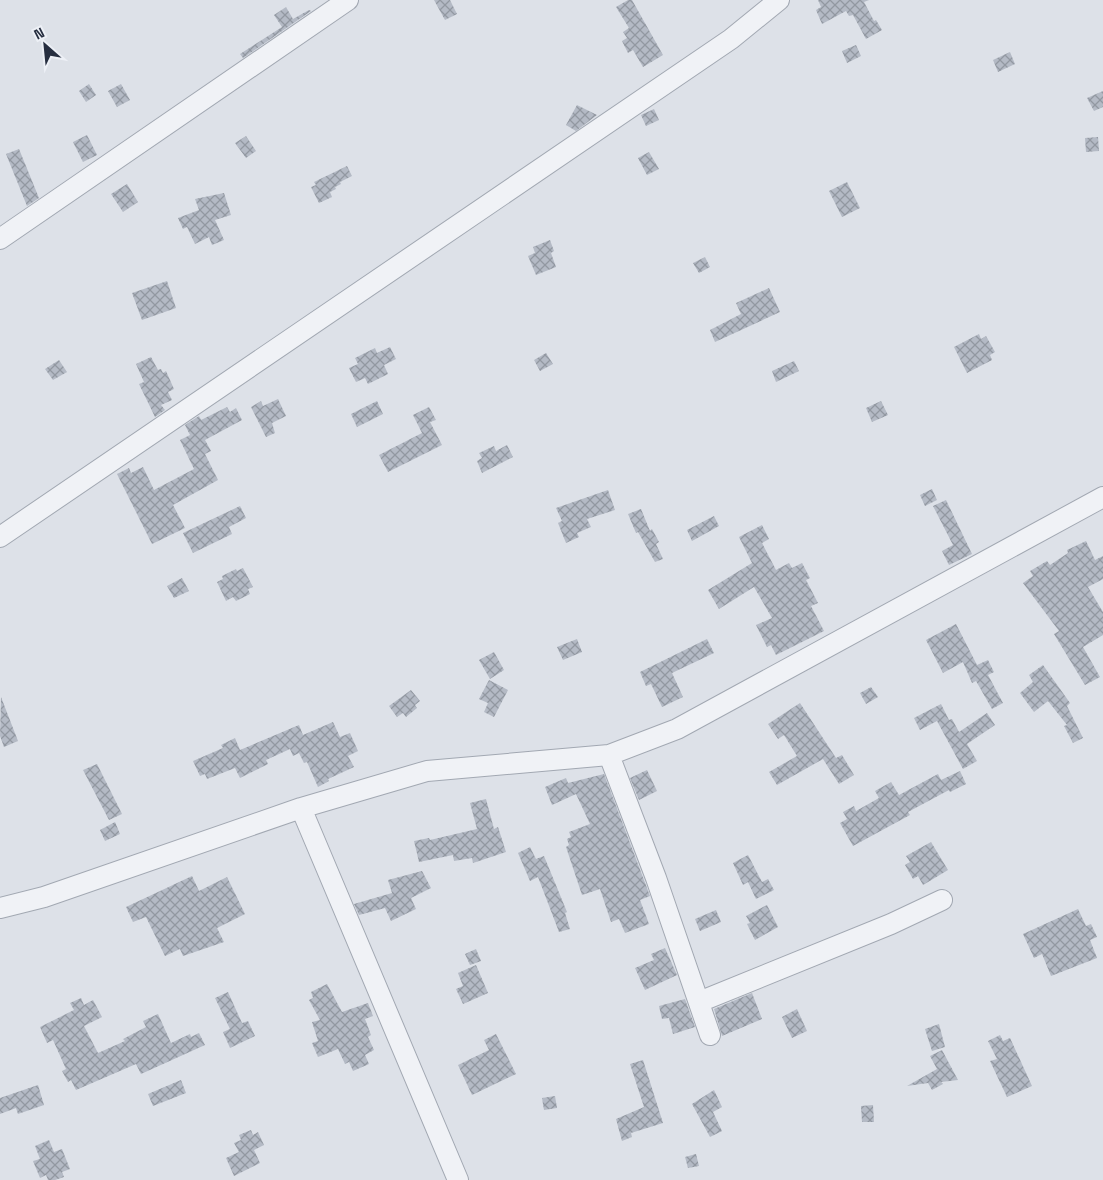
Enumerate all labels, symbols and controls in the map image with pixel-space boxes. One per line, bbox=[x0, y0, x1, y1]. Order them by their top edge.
north arrow bbox=[20, 20, 70, 70]
text: N bbox=[31, 23, 47, 44]

